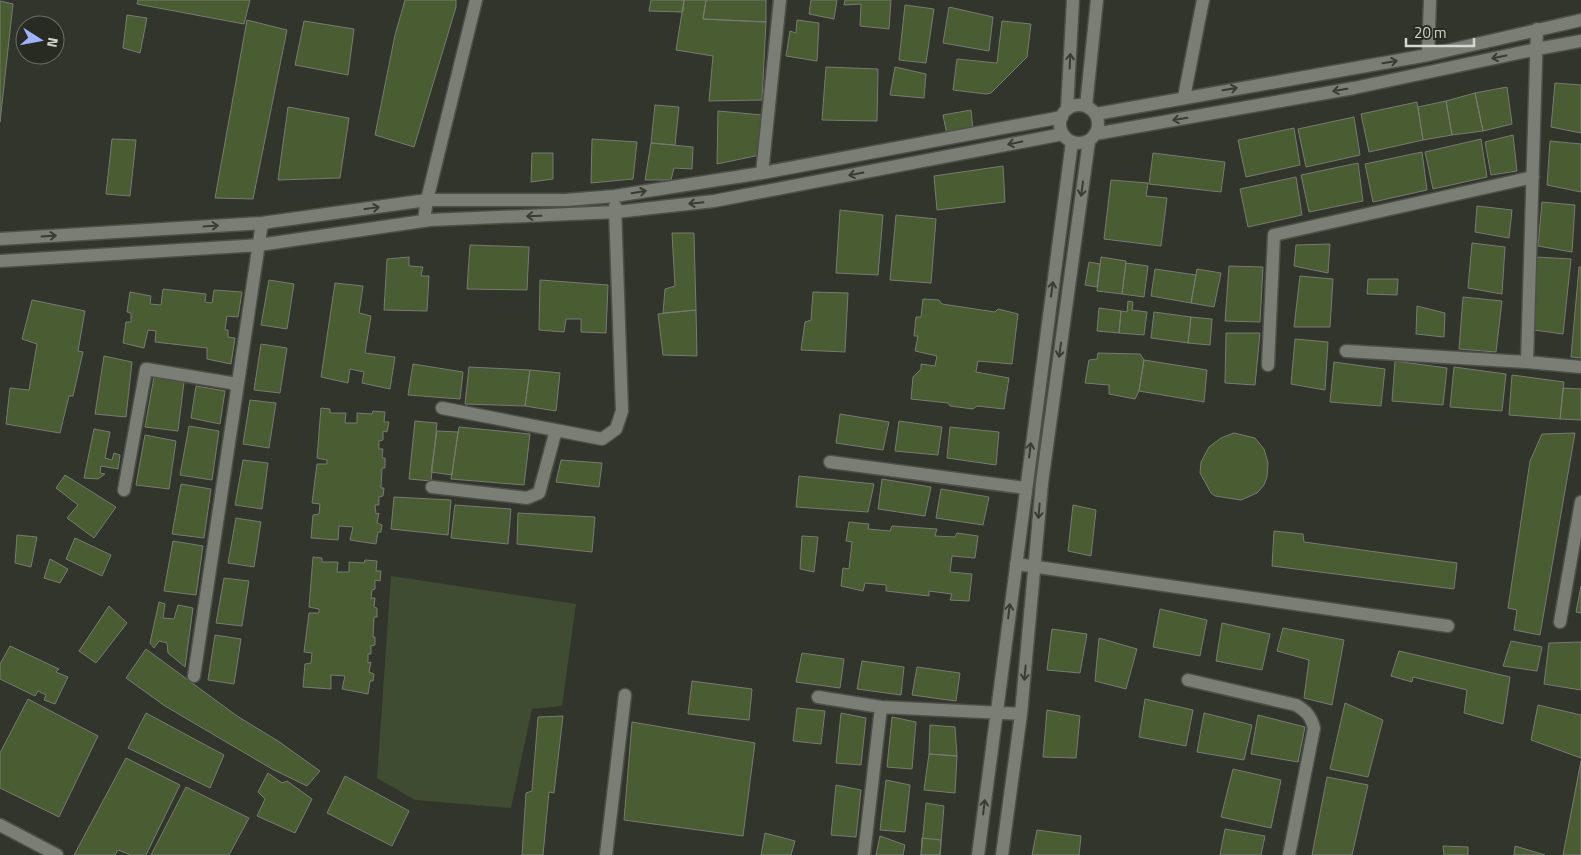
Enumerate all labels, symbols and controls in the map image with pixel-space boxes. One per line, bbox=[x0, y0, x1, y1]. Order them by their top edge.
north arrow bbox=[15, 15, 65, 65]
scale bar bbox=[1406, 15, 1474, 47]
text: 20 m bbox=[1414, 21, 1447, 44]
text: N bbox=[42, 36, 64, 49]
one-way arrow bbox=[1065, 53, 1074, 69]
one-way arrow bbox=[1491, 53, 1507, 62]
one-way arrow bbox=[1381, 56, 1397, 66]
one-way arrow bbox=[1221, 84, 1237, 94]
one-way arrow bbox=[1332, 86, 1348, 96]
one-way arrow bbox=[1172, 115, 1188, 124]
one-way arrow bbox=[1007, 139, 1023, 148]
one-way arrow bbox=[848, 170, 864, 179]
one-way arrow bbox=[1077, 181, 1087, 197]
one-way arrow bbox=[630, 187, 646, 197]
one-way arrow bbox=[688, 198, 704, 208]
one-way arrow bbox=[364, 203, 380, 213]
one-way arrow bbox=[526, 211, 542, 220]
one-way arrow bbox=[203, 222, 219, 231]
one-way arrow bbox=[40, 232, 56, 241]
one-way arrow bbox=[1047, 281, 1057, 297]
one-way arrow bbox=[1055, 342, 1065, 358]
one-way arrow bbox=[1025, 442, 1035, 458]
one-way arrow bbox=[1035, 503, 1044, 519]
one-way arrow bbox=[1005, 603, 1015, 619]
one-way arrow bbox=[1020, 665, 1029, 681]
one-way arrow bbox=[979, 799, 989, 815]

